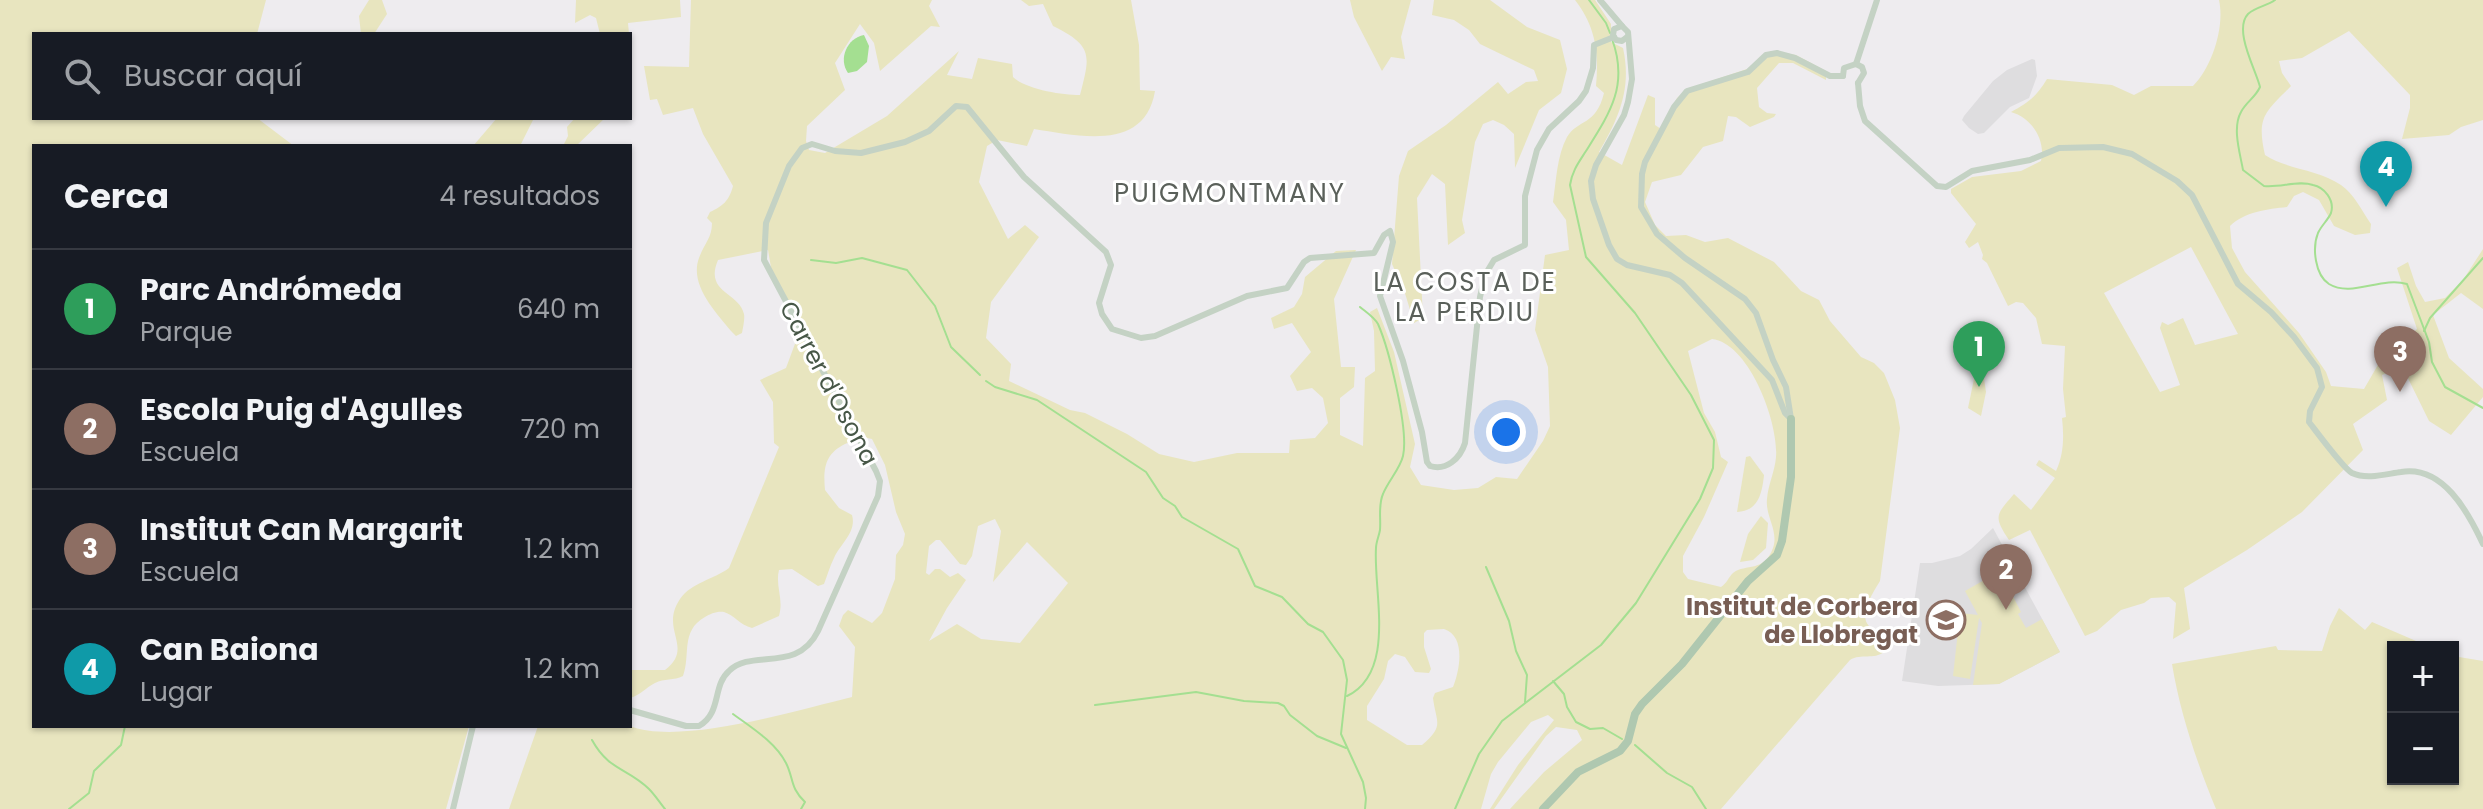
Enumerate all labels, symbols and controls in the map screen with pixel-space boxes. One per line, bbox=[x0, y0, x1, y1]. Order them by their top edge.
search box bbox=[32, 32, 632, 120]
icon: search bbox=[60, 54, 104, 98]
text: Buscar aquí bbox=[124, 54, 302, 97]
pin: 4 bbox=[2360, 141, 2412, 207]
text: Cerca bbox=[64, 172, 169, 220]
district label: PUIGMONTMANY bbox=[1114, 175, 1346, 211]
text: 4 resultados bbox=[439, 178, 600, 214]
district label: LA COSTA DE LA PERDIU bbox=[1373, 264, 1557, 330]
text: Parc Andrómeda bbox=[140, 268, 402, 311]
text: 1 bbox=[85, 291, 95, 327]
text: 640 m bbox=[517, 291, 600, 327]
street label: Carrer d'Osona bbox=[772, 295, 886, 471]
text: Parque bbox=[140, 314, 233, 350]
pin: 1 bbox=[1953, 321, 2005, 387]
pin: 3 bbox=[2374, 326, 2426, 392]
text: Escola Puig d'Agulles bbox=[140, 388, 463, 431]
text: 2 bbox=[83, 411, 97, 447]
text: 720 m bbox=[521, 411, 600, 447]
your location bbox=[1486, 412, 1526, 452]
text: Escuela bbox=[140, 434, 239, 470]
text: Institut Can Margarit bbox=[140, 508, 463, 551]
text: 3 bbox=[82, 531, 98, 567]
text: 1.2 km bbox=[524, 531, 600, 567]
pin: 2 bbox=[1980, 544, 2032, 610]
text: Escuela bbox=[140, 554, 239, 590]
place label: Institut de Corbera de Llobregat bbox=[1686, 590, 1918, 651]
school or university icon: Institut de Corbera de Llobregat bbox=[1925, 599, 1967, 641]
text: Can Baiona bbox=[140, 628, 319, 671]
map controls bbox=[2387, 641, 2459, 785]
button: + bbox=[2387, 641, 2459, 713]
text: 4 bbox=[81, 651, 99, 687]
text: 1.2 km bbox=[524, 651, 600, 687]
text: Lugar bbox=[140, 674, 213, 710]
button: − bbox=[2387, 713, 2459, 785]

